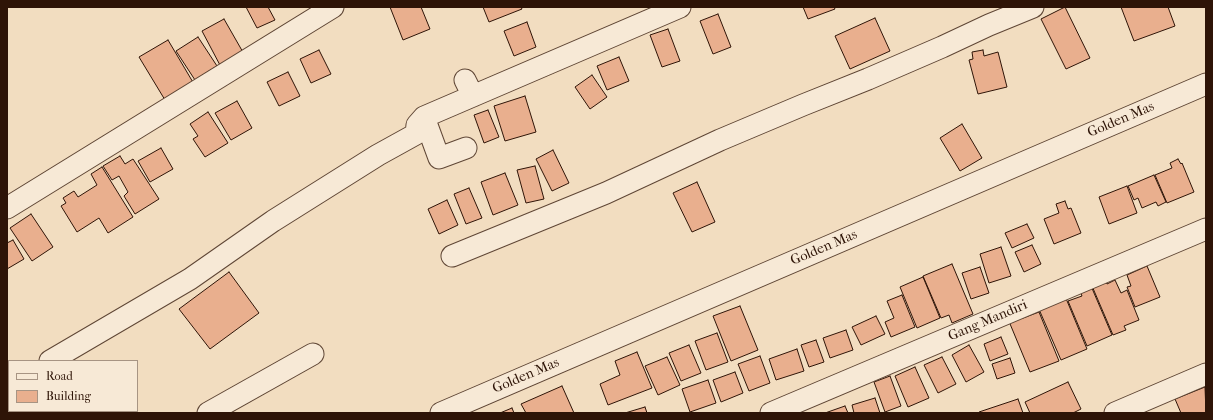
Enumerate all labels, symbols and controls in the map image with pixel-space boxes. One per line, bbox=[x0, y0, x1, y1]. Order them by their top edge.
street label: Golden Mas bbox=[1085, 98, 1157, 142]
street label: Golden Mas bbox=[788, 226, 860, 270]
street label: Gang Mandiri bbox=[946, 297, 1030, 345]
street label: Golden Mas bbox=[490, 354, 562, 398]
legend bbox=[8, 360, 138, 412]
text: Road bbox=[46, 369, 73, 383]
text: Building bbox=[46, 389, 91, 403]

